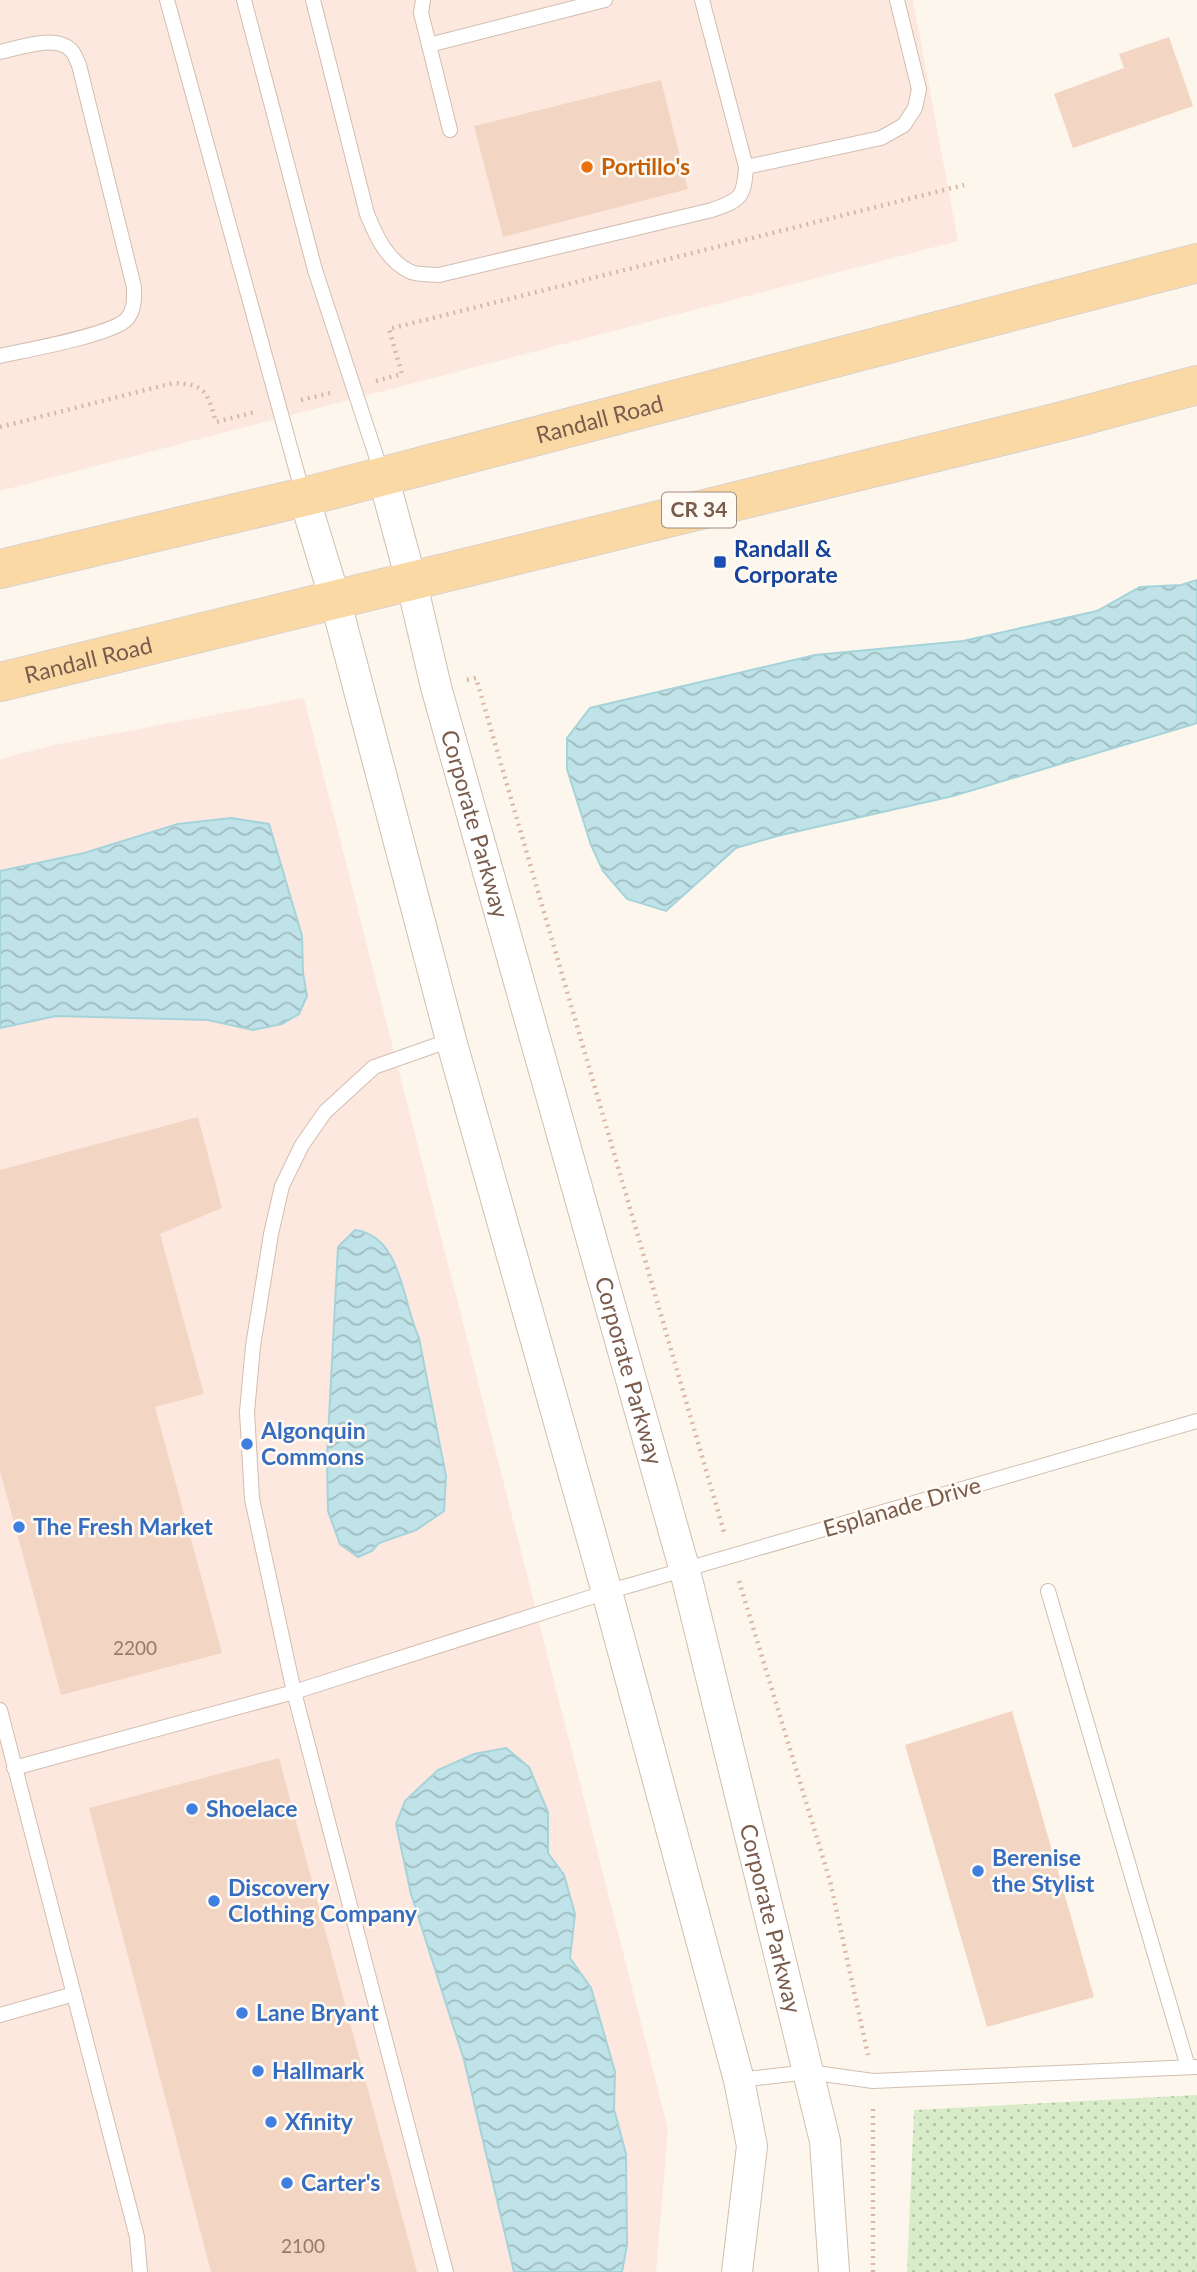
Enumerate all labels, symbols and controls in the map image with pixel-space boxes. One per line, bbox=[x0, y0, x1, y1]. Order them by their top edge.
place label: Portillo's bbox=[601, 152, 690, 180]
marker: Portillo's bbox=[579, 159, 595, 175]
street label: Randall Road bbox=[533, 388, 666, 449]
road number: CR 34 bbox=[662, 492, 736, 528]
place label: Randall & Corporate bbox=[734, 534, 838, 588]
marker: Randall & Corporate bbox=[712, 554, 728, 570]
street label: Randall Road bbox=[21, 630, 155, 689]
street label: Corporate Parkway bbox=[436, 727, 515, 921]
street label: Corporate Parkway bbox=[590, 1273, 669, 1468]
place label: Algonquin Commons bbox=[260, 1416, 366, 1470]
marker: Algonquin Commons bbox=[239, 1436, 255, 1452]
street label: Esplanade Drive bbox=[820, 1470, 984, 1542]
place label: The Fresh Market bbox=[33, 1512, 213, 1540]
marker: The Fresh Market bbox=[11, 1519, 27, 1535]
house number: 2200 bbox=[113, 1636, 157, 1659]
place label: Shoelace bbox=[206, 1794, 297, 1822]
marker: Shoelace bbox=[184, 1801, 200, 1817]
street label: Corporate Parkway bbox=[735, 1821, 808, 2016]
place label: Berenise the Stylist bbox=[992, 1843, 1095, 1897]
marker: Berenise the Stylist bbox=[970, 1863, 986, 1879]
place label: Discovery Clothing Company bbox=[228, 1873, 418, 1927]
marker: Discovery Clothing Company bbox=[206, 1893, 222, 1909]
place label: Lane Bryant bbox=[256, 1998, 379, 2026]
marker: Lane Bryant bbox=[234, 2005, 250, 2021]
place label: Hallmark bbox=[272, 2056, 365, 2084]
marker: Hallmark bbox=[250, 2063, 266, 2079]
place label: Xfinity bbox=[285, 2107, 354, 2135]
marker: Xfinity bbox=[263, 2114, 279, 2130]
place label: Carter's bbox=[301, 2168, 380, 2196]
marker: Carter's bbox=[279, 2175, 295, 2191]
house number: 2100 bbox=[281, 2234, 325, 2257]

